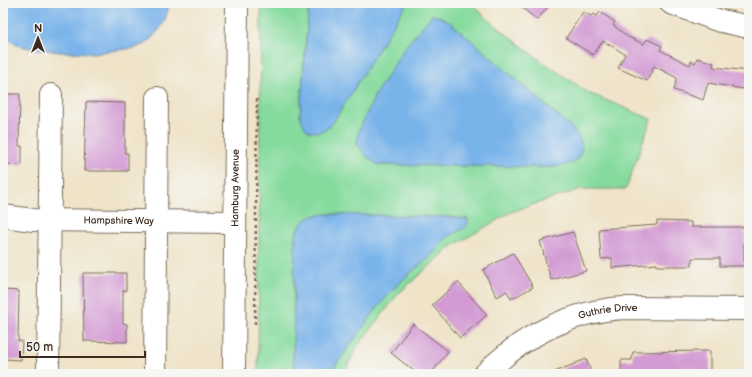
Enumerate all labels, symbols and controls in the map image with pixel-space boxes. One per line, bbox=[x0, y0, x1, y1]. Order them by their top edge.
north arrow bbox=[18, 18, 58, 58]
text: N bbox=[34, 22, 42, 35]
street label: Hamburg Avenue bbox=[229, 149, 242, 227]
street label: Hampshire Way bbox=[84, 215, 154, 227]
street label: Guthrie Drive bbox=[577, 302, 638, 322]
scale bar bbox=[20, 333, 145, 359]
text: 50 m bbox=[26, 340, 53, 355]

